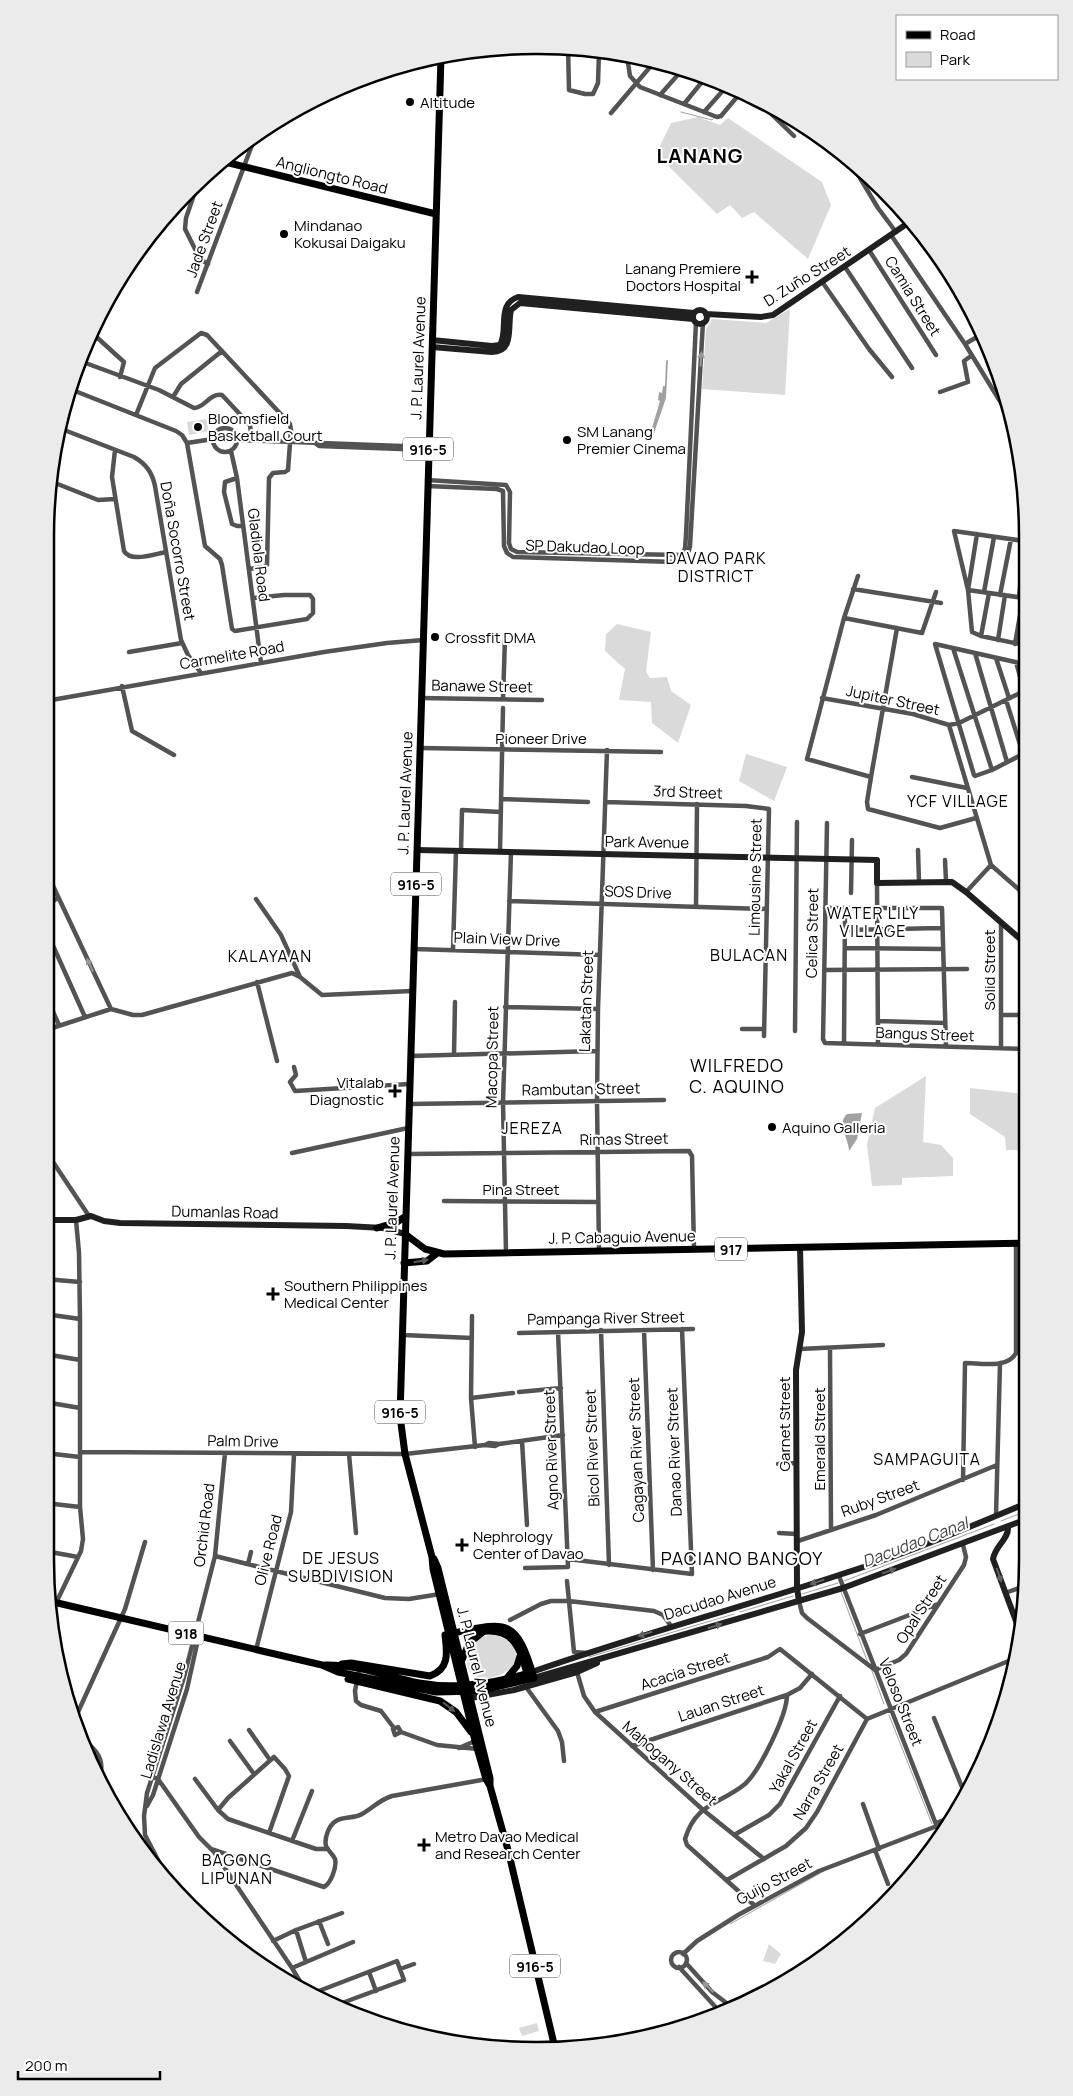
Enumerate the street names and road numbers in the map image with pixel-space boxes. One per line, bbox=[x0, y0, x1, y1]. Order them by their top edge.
street label: Angliongto Road bbox=[274, 151, 390, 199]
street label: Jade Street bbox=[180, 198, 228, 280]
street label: D. Zuño Street bbox=[759, 241, 855, 311]
street label: Camia Street bbox=[880, 252, 946, 340]
street label: J. P. Laurel Avenue bbox=[405, 296, 431, 420]
road number: 916-5 bbox=[403, 438, 453, 460]
street label: Doña Socorro Street bbox=[155, 480, 201, 622]
street label: Gladiola Road bbox=[243, 507, 275, 603]
street label: SP Dakudao Loop bbox=[525, 534, 645, 560]
street label: Carmelite Road bbox=[178, 635, 286, 675]
street label: Banawe Street bbox=[431, 675, 533, 697]
street label: Jupiter Street bbox=[844, 680, 942, 720]
street label: Pioneer Drive bbox=[495, 728, 587, 749]
street label: J. P. Laurel Avenue bbox=[392, 731, 418, 855]
street label: 3rd Street bbox=[653, 780, 723, 804]
street label: Limousine Street bbox=[743, 818, 767, 936]
street label: Park Avenue bbox=[605, 831, 690, 853]
road number: 916-5 bbox=[391, 872, 441, 896]
street label: SOS Drive bbox=[604, 880, 672, 904]
street label: Celica Street bbox=[801, 888, 823, 978]
street label: Plain View Drive bbox=[453, 927, 561, 951]
street label: Solid Street bbox=[979, 929, 1000, 1011]
street label: Lakatan Street bbox=[574, 950, 598, 1052]
street label: Macopa Street bbox=[481, 1006, 503, 1108]
street label: Bangus Street bbox=[875, 1022, 975, 1046]
street label: Rambutan Street bbox=[522, 1077, 640, 1101]
street label: Rimas Street bbox=[579, 1128, 669, 1150]
street label: J. P. Laurel Avenue bbox=[379, 1136, 405, 1260]
street label: Pina Street bbox=[483, 1179, 559, 1200]
street label: Dumanlas Road bbox=[171, 1201, 279, 1223]
street label: J. P. Cabaguio Avenue bbox=[548, 1225, 696, 1249]
road number: 917 bbox=[715, 1238, 747, 1260]
street label: Pampanga River Street bbox=[527, 1306, 685, 1330]
street label: Garnet Street bbox=[774, 1376, 795, 1472]
street label: Cagayan River Street bbox=[623, 1377, 649, 1523]
street label: Danao River Street bbox=[661, 1387, 687, 1517]
street label: Emerald Street bbox=[809, 1388, 830, 1490]
street label: Agno River Street bbox=[538, 1389, 564, 1511]
street label: Bicol River Street bbox=[579, 1389, 605, 1507]
road number: 916-5 bbox=[375, 1400, 425, 1424]
street label: Palm Drive bbox=[207, 1430, 279, 1452]
street label: Ruby Street bbox=[838, 1474, 922, 1522]
street label: Orchid Road bbox=[188, 1482, 220, 1568]
street label: Olive Road bbox=[249, 1512, 287, 1588]
street label: Opal Street bbox=[891, 1570, 951, 1648]
street label: Dacudao Avenue bbox=[661, 1571, 779, 1625]
street label: J. P. Laurel Avenue bbox=[452, 1605, 502, 1730]
road number: 918 bbox=[168, 1622, 204, 1645]
street label: Acacia Street bbox=[638, 1647, 732, 1695]
street label: Veloso Street bbox=[874, 1655, 928, 1749]
street label: Ladislawa Avenue bbox=[135, 1659, 191, 1781]
street label: Lauan Street bbox=[675, 1679, 767, 1727]
street label: Yakal Street bbox=[764, 1715, 822, 1797]
street label: Mahogany Street bbox=[618, 1716, 722, 1810]
street label: Narra Street bbox=[788, 1740, 848, 1824]
street label: Guijo Street bbox=[733, 1852, 815, 1910]
road number: 916-5 bbox=[510, 1954, 560, 1978]

